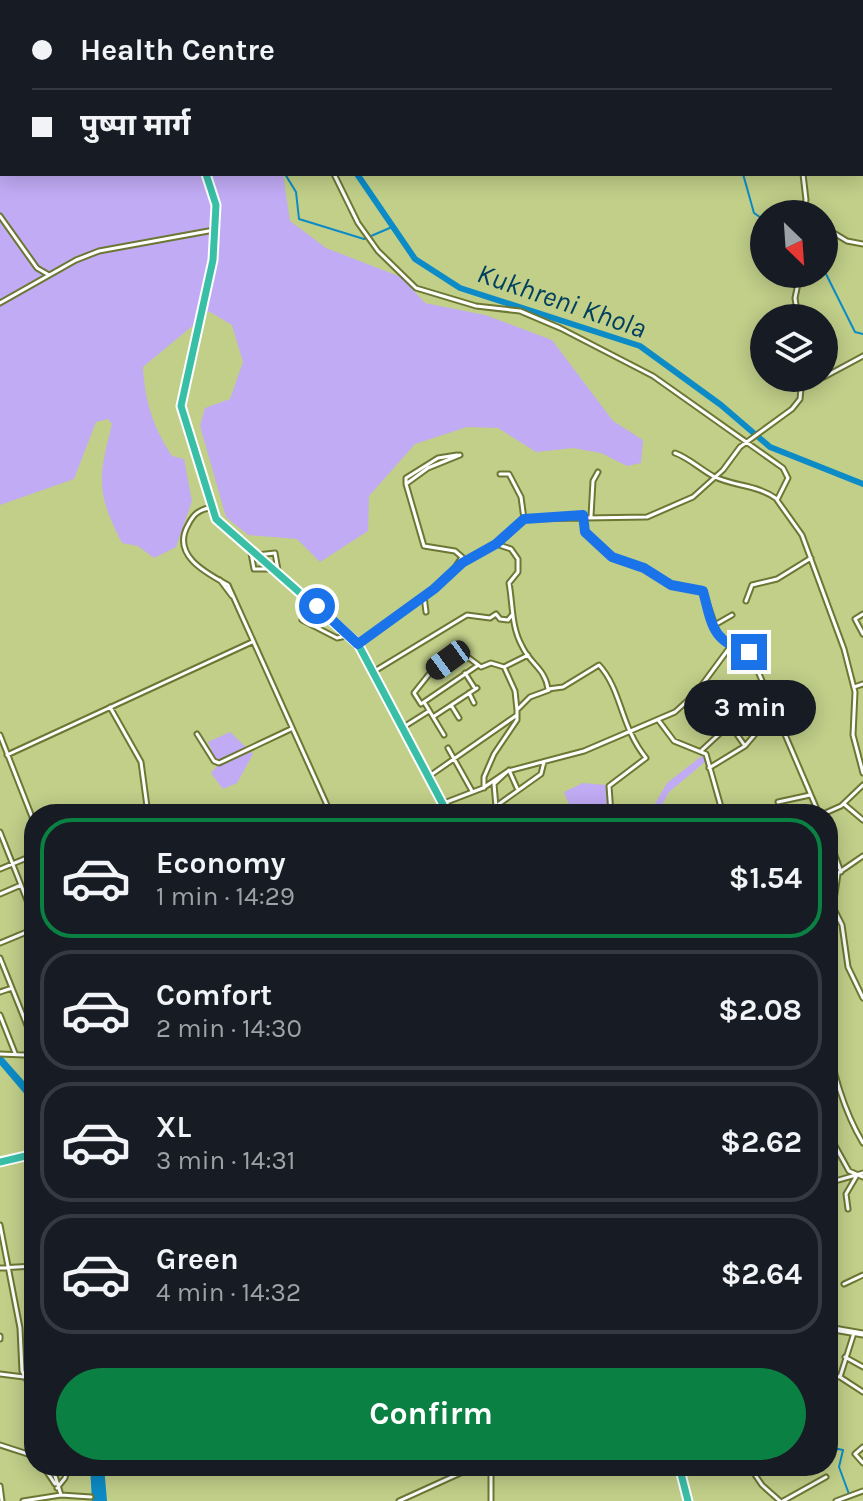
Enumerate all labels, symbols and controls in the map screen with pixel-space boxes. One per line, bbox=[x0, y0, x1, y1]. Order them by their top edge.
text: Health Centre bbox=[80, 32, 275, 68]
text: पुष्पा मार्ग bbox=[80, 107, 190, 143]
north arrow bbox=[750, 200, 838, 288]
map controls bbox=[750, 200, 838, 392]
water label: Kukhreni Khola bbox=[473, 256, 651, 345]
button: layers bbox=[750, 304, 838, 392]
route start bbox=[299, 588, 335, 624]
route end bbox=[731, 634, 767, 670]
car bbox=[422, 636, 474, 684]
callout: 3 min bbox=[683, 680, 815, 736]
text: 3 min bbox=[714, 692, 786, 723]
icon: car bbox=[60, 842, 132, 914]
text: Economy bbox=[156, 845, 286, 881]
text: $1.54 bbox=[729, 860, 802, 896]
text: 1 min · 14:29 bbox=[156, 881, 295, 912]
icon: car bbox=[60, 974, 132, 1046]
text: Comfort bbox=[156, 977, 272, 1013]
text: $2.08 bbox=[718, 992, 802, 1028]
text: 2 min · 14:30 bbox=[156, 1013, 302, 1044]
icon: car bbox=[60, 1106, 132, 1178]
text: XL bbox=[156, 1109, 191, 1145]
text: $2.62 bbox=[720, 1124, 802, 1160]
text: 3 min · 14:31 bbox=[156, 1145, 295, 1176]
icon: car bbox=[60, 1238, 132, 1310]
text: Green bbox=[156, 1241, 239, 1277]
text: $2.64 bbox=[721, 1256, 802, 1292]
text: 4 min · 14:32 bbox=[156, 1277, 301, 1308]
button: Confirm bbox=[56, 1368, 806, 1460]

